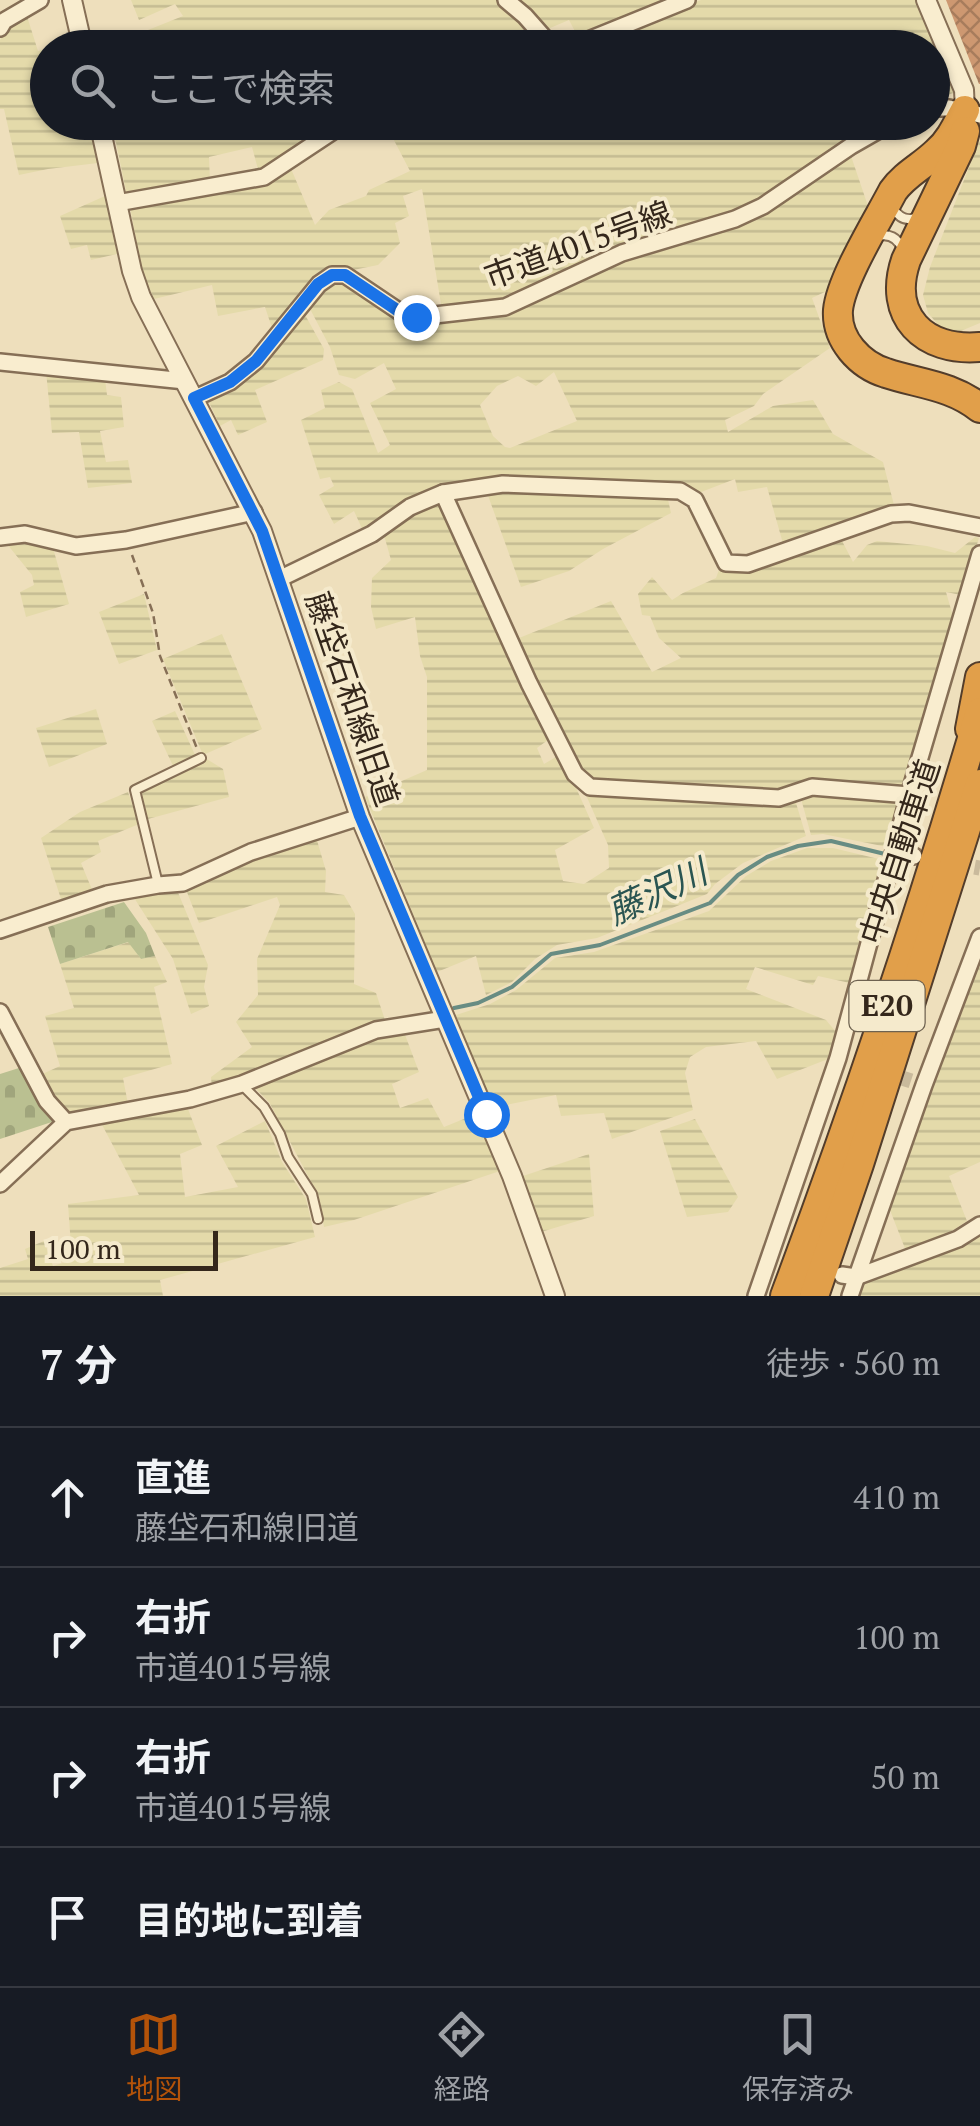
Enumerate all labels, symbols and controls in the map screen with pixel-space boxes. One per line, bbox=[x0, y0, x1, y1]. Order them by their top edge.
search box bbox=[30, 30, 950, 140]
icon: search bbox=[65, 58, 120, 113]
text: ここで検索 bbox=[145, 63, 335, 113]
street label: 市道4015号線 bbox=[478, 191, 677, 297]
route end bbox=[394, 295, 440, 341]
street label: 藤垈石和線旧道 bbox=[297, 586, 409, 811]
street label: 中央自動車道 bbox=[849, 754, 949, 949]
water label: 藤沢川 bbox=[599, 846, 717, 934]
road number: E20 bbox=[850, 981, 924, 1031]
route start bbox=[464, 1092, 510, 1138]
scale bar bbox=[30, 1226, 218, 1270]
text: 100 m bbox=[45, 1230, 121, 1267]
text: 7 分 bbox=[40, 1336, 117, 1392]
text: 徒歩 · 560 m bbox=[766, 1342, 940, 1384]
text: 直進 bbox=[135, 1452, 211, 1502]
icon: ahead bbox=[40, 1470, 95, 1525]
text: 410 m bbox=[853, 1476, 940, 1518]
text: 藤垈石和線旧道 bbox=[135, 1506, 359, 1548]
text: 右折 bbox=[135, 1592, 211, 1642]
icon: right bbox=[40, 1610, 95, 1665]
text: 100 m bbox=[853, 1616, 940, 1658]
text: 市道4015号線 bbox=[135, 1646, 331, 1688]
text: 右折 bbox=[135, 1732, 211, 1782]
icon: right bbox=[40, 1750, 95, 1805]
text: 50 m bbox=[870, 1756, 940, 1798]
text: 市道4015号線 bbox=[135, 1786, 331, 1828]
icon: arrive bbox=[40, 1890, 95, 1945]
text: 目的地に到着 bbox=[135, 1895, 363, 1945]
tab: 地図 bbox=[126, 2007, 182, 2107]
tab: 経路 bbox=[434, 2007, 490, 2107]
tab: 保存済み bbox=[742, 2007, 854, 2107]

